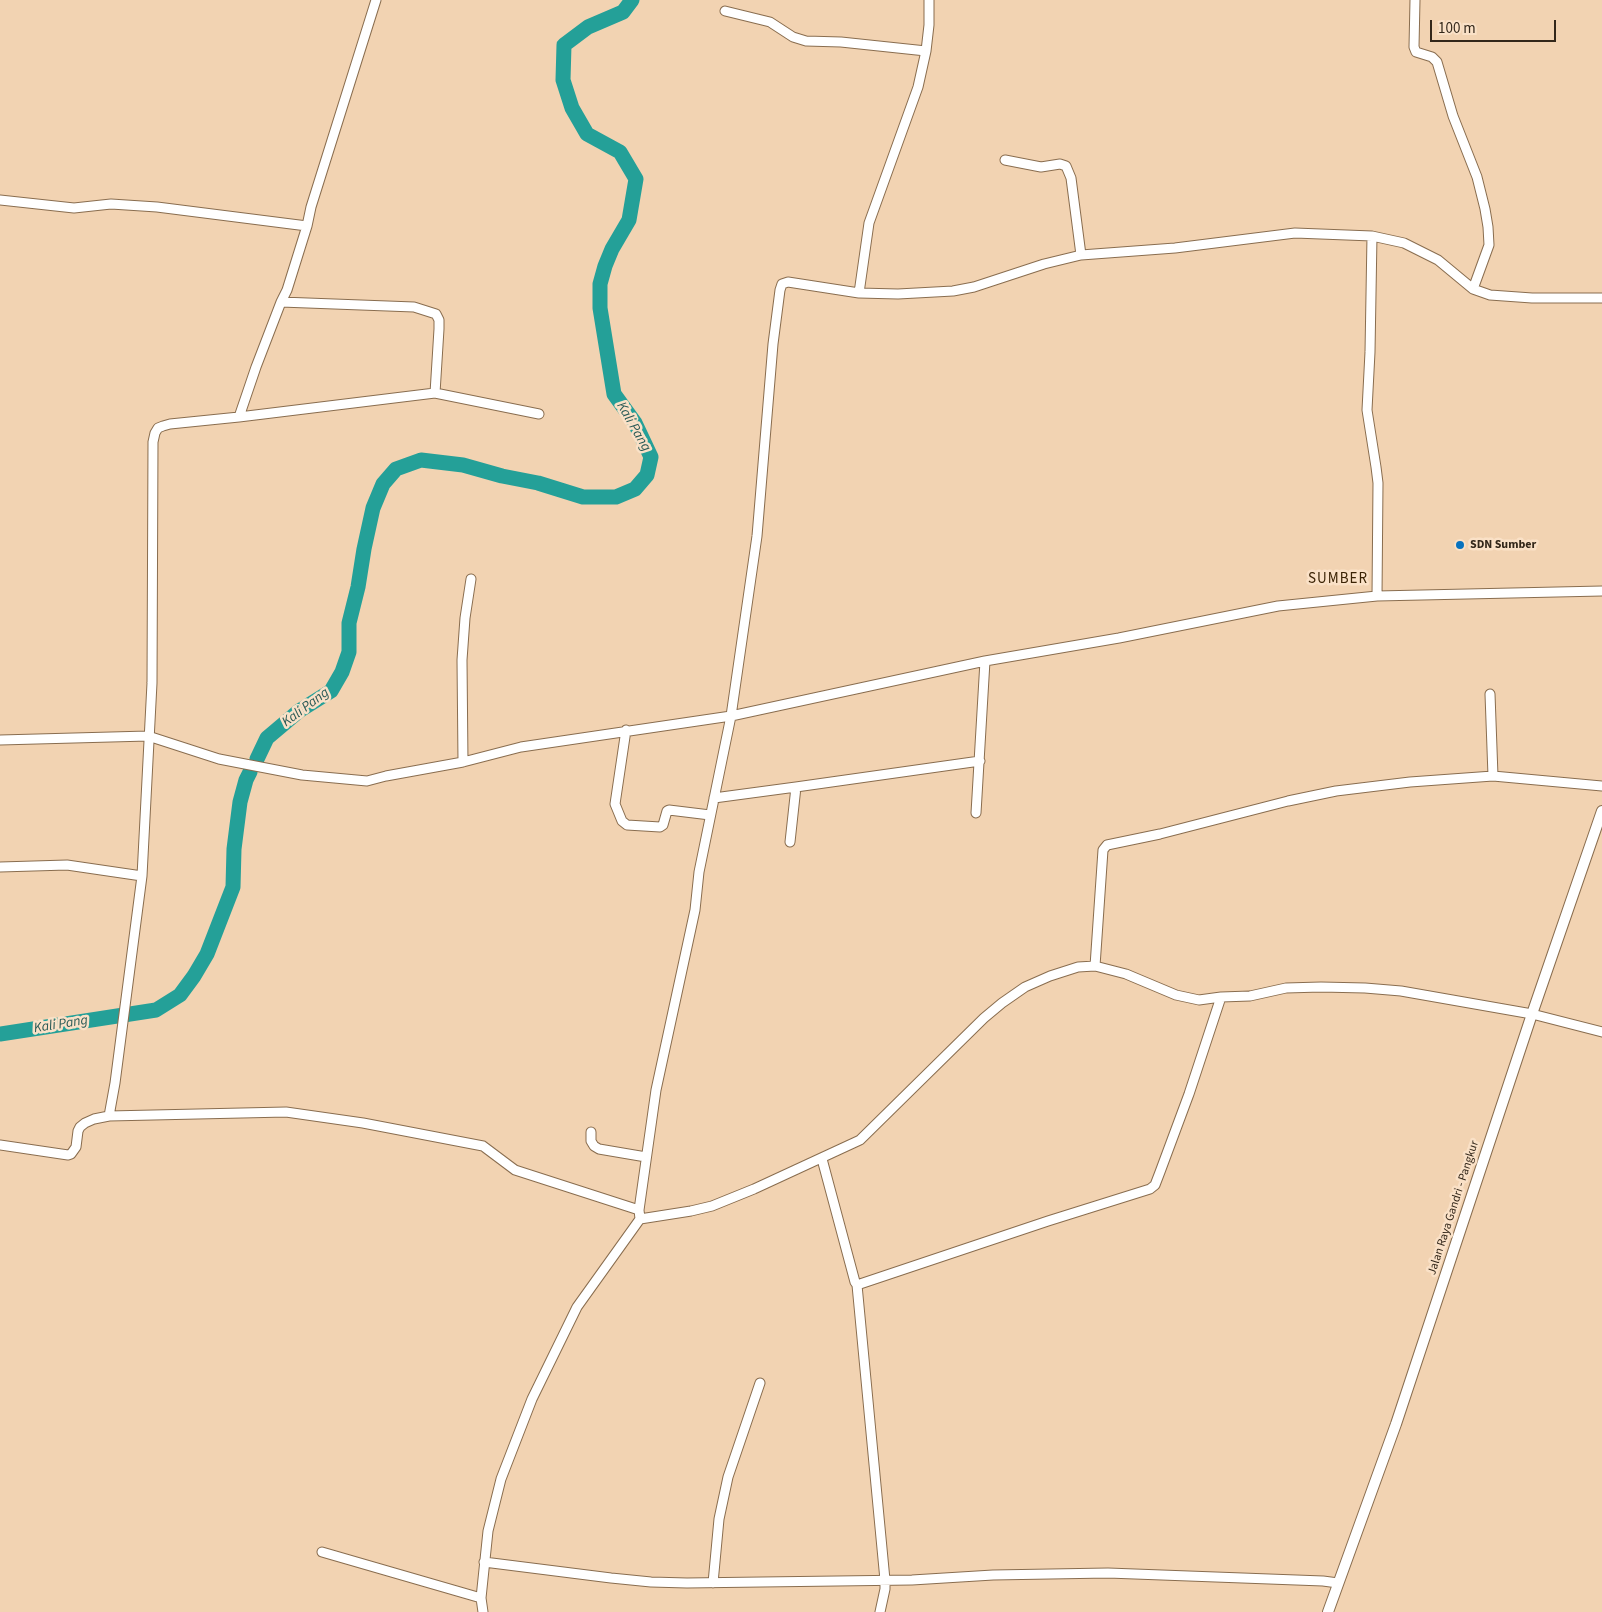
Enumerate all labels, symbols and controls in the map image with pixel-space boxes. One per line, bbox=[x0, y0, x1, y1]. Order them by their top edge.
scale bar bbox=[1432, 10, 1558, 42]
text: 100 m bbox=[1438, 18, 1476, 39]
water label: Kali Pang bbox=[612, 399, 654, 455]
place label: SDN Sumber bbox=[1470, 538, 1536, 552]
marker: SDN Sumber bbox=[1454, 539, 1466, 551]
district label: SUMBER bbox=[1307, 571, 1369, 589]
water label: Kali Pang bbox=[279, 685, 333, 731]
water label: Kali Pang bbox=[33, 1012, 89, 1038]
street label: Jalan Raya Gandri - Pangkur bbox=[1425, 1139, 1483, 1277]

